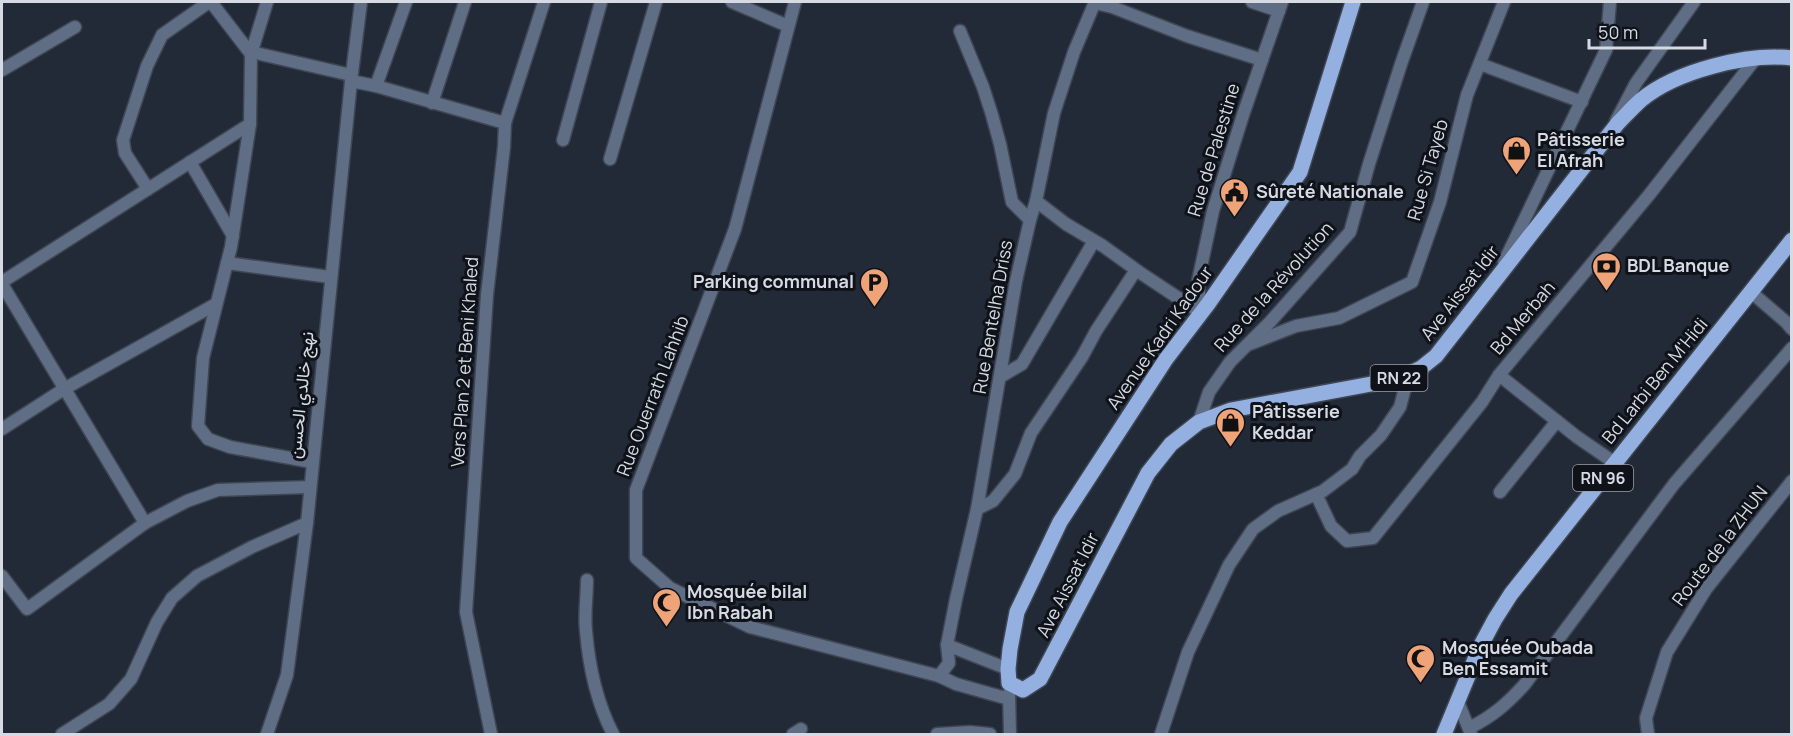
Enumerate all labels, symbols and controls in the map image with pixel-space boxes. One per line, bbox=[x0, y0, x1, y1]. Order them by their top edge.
scale bar bbox=[1589, 12, 1704, 50]
text: 50 m bbox=[1598, 20, 1638, 44]
street label: Rue de Palestine bbox=[1181, 80, 1245, 219]
street label: Rue Si Tayeb bbox=[1401, 116, 1453, 223]
place label: Pâtisserie El Afrah bbox=[1537, 127, 1625, 172]
shop icon: Pâtisserie El Afrah bbox=[1500, 134, 1532, 176]
public building icon: Sûreté Nationale bbox=[1219, 176, 1251, 218]
place label: Sûreté Nationale bbox=[1256, 179, 1404, 203]
street label: Rue de la Révolution bbox=[1208, 216, 1338, 357]
street label: Rue Bentelha Driss bbox=[967, 238, 1017, 396]
street label: Ave Aissat Idir bbox=[1415, 239, 1504, 345]
bank icon: BDL Banque bbox=[1590, 250, 1622, 292]
place label: BDL Banque bbox=[1627, 253, 1730, 277]
street label: Vers Plan 2 et Beni Khaled bbox=[445, 256, 483, 468]
street label: Avenue Kadri Kadour bbox=[1101, 260, 1218, 414]
parking icon: Parking communal bbox=[859, 266, 891, 308]
place label: Parking communal bbox=[693, 269, 854, 293]
street label: Bd Merbah bbox=[1485, 276, 1560, 359]
street label: Rue Ouerrath Lahhib bbox=[610, 312, 694, 479]
street label: Bd Larbi Ben M'Hidi bbox=[1596, 312, 1712, 448]
street label: نهج خالدي الحسن bbox=[281, 330, 323, 460]
road number: RN 22 bbox=[1370, 365, 1428, 391]
place label: Pâtisserie Keddar bbox=[1252, 399, 1340, 444]
shop icon: Pâtisserie Keddar bbox=[1215, 406, 1247, 448]
road number: RN 96 bbox=[1573, 465, 1633, 491]
street label: Route de la ZHUN bbox=[1666, 480, 1772, 610]
street label: Ave Aissat Idir bbox=[1030, 528, 1104, 641]
place label: Mosquée bilal Ibn Rabah bbox=[687, 579, 807, 624]
mosque icon: Mosquée bilal Ibn Rabah bbox=[650, 586, 682, 628]
place label: Mosquée Oubada Ben Essamit bbox=[1442, 635, 1593, 680]
mosque icon: Mosquée Oubada Ben Essamit bbox=[1405, 642, 1437, 684]

